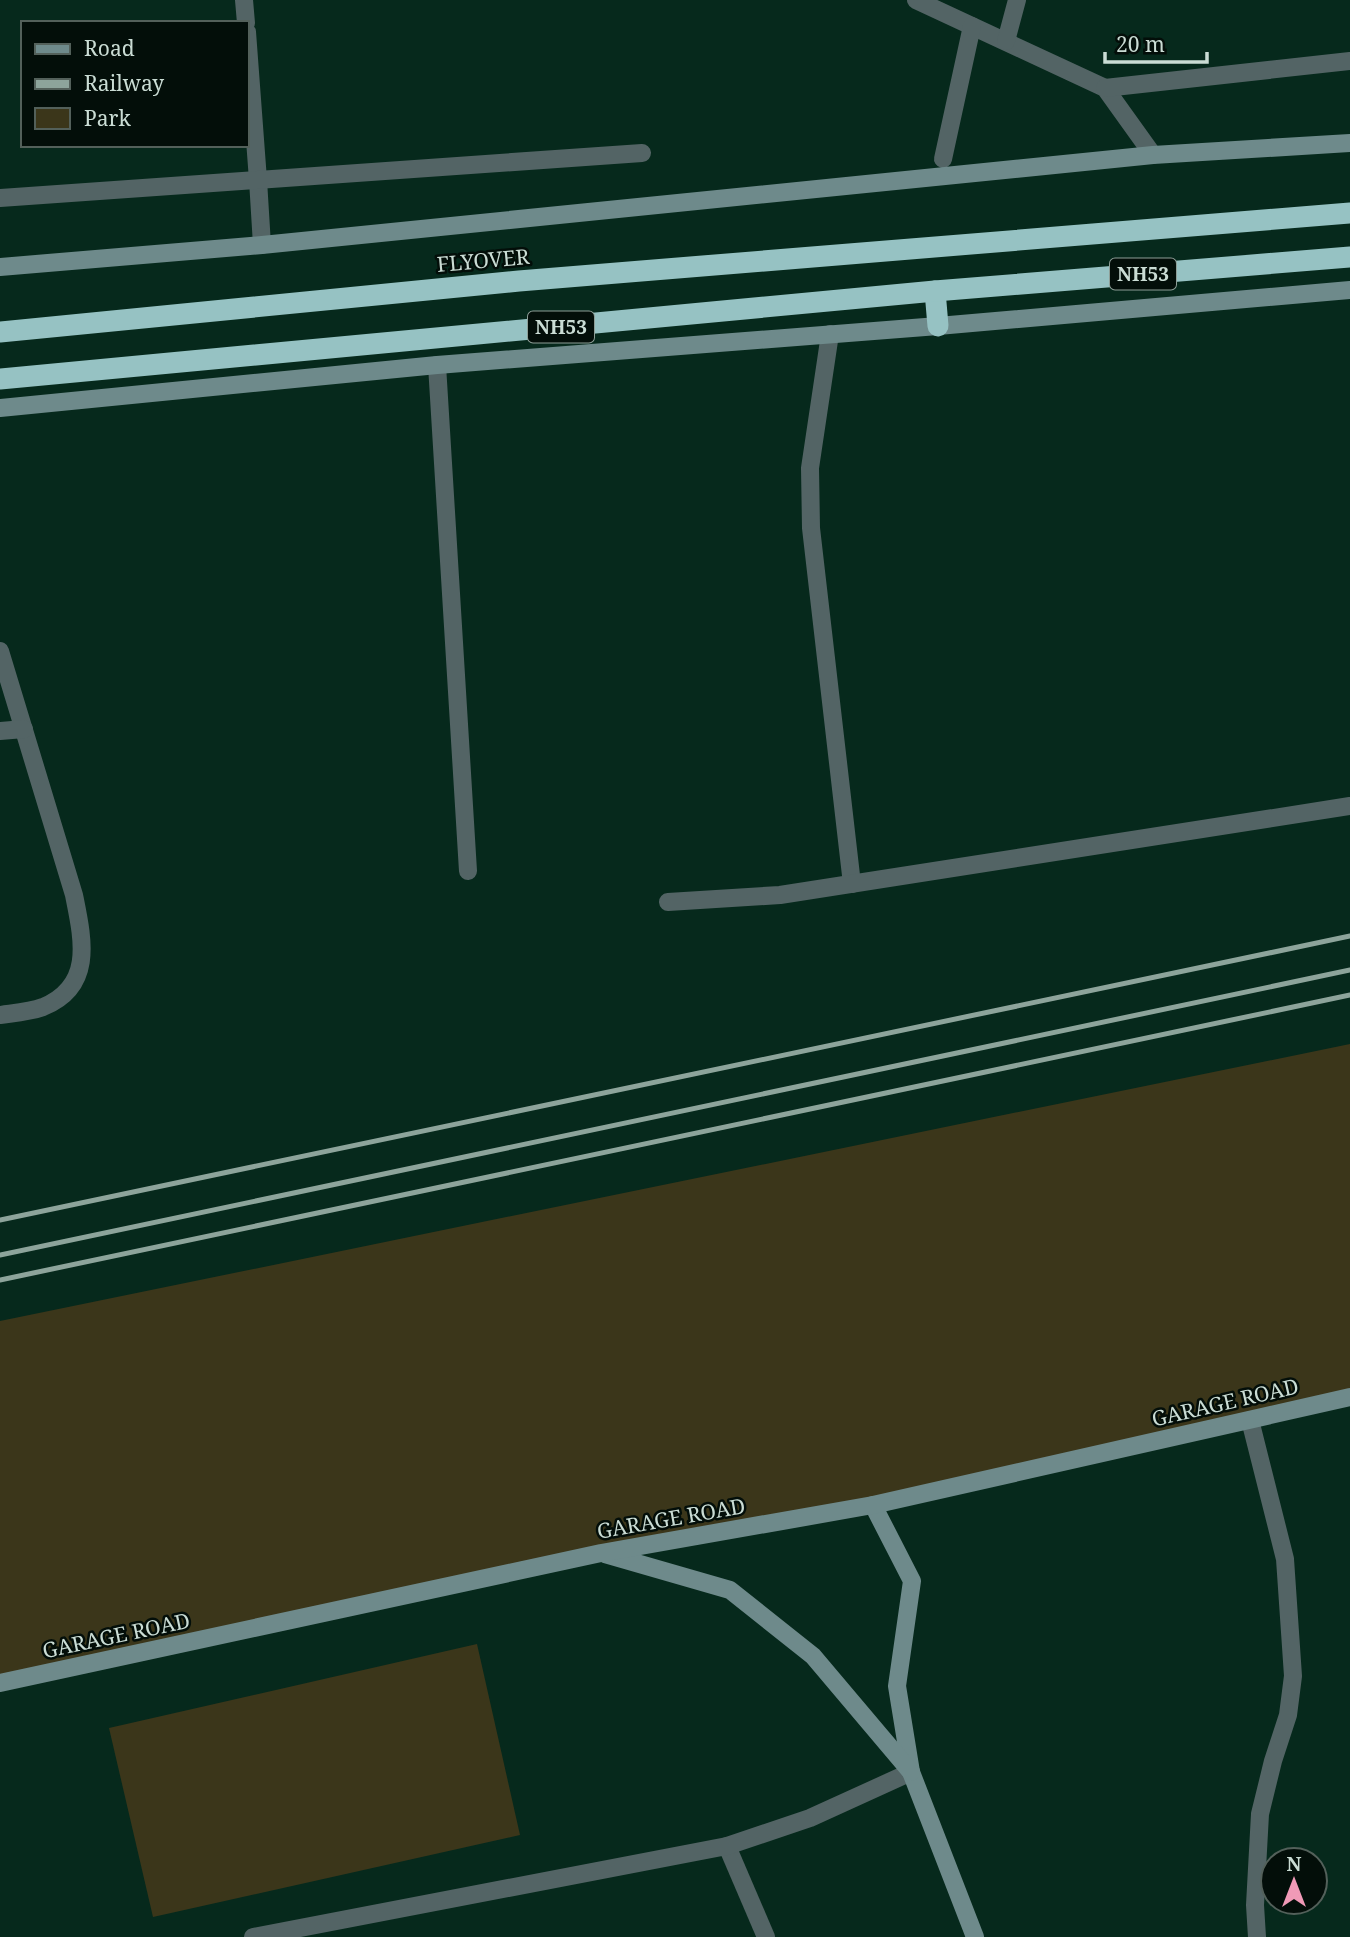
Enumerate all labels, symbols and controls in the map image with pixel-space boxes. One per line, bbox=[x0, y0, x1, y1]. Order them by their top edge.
legend bbox=[21, 21, 248, 147]
scale bar bbox=[1105, 21, 1206, 65]
text: 20 m bbox=[1116, 30, 1165, 58]
text: Road bbox=[84, 34, 135, 62]
text: Railway bbox=[84, 69, 164, 97]
text: Park bbox=[84, 104, 131, 132]
street label: FLYOVER bbox=[436, 242, 531, 278]
road number: NH53 bbox=[1110, 258, 1176, 290]
road number: NH53 bbox=[528, 312, 594, 342]
street label: GARAGE ROAD bbox=[1149, 1371, 1301, 1433]
street label: GARAGE ROAD bbox=[595, 1491, 747, 1545]
street label: GARAGE ROAD bbox=[40, 1606, 192, 1664]
north arrow bbox=[1259, 1846, 1329, 1916]
text: N bbox=[1287, 1851, 1302, 1877]

